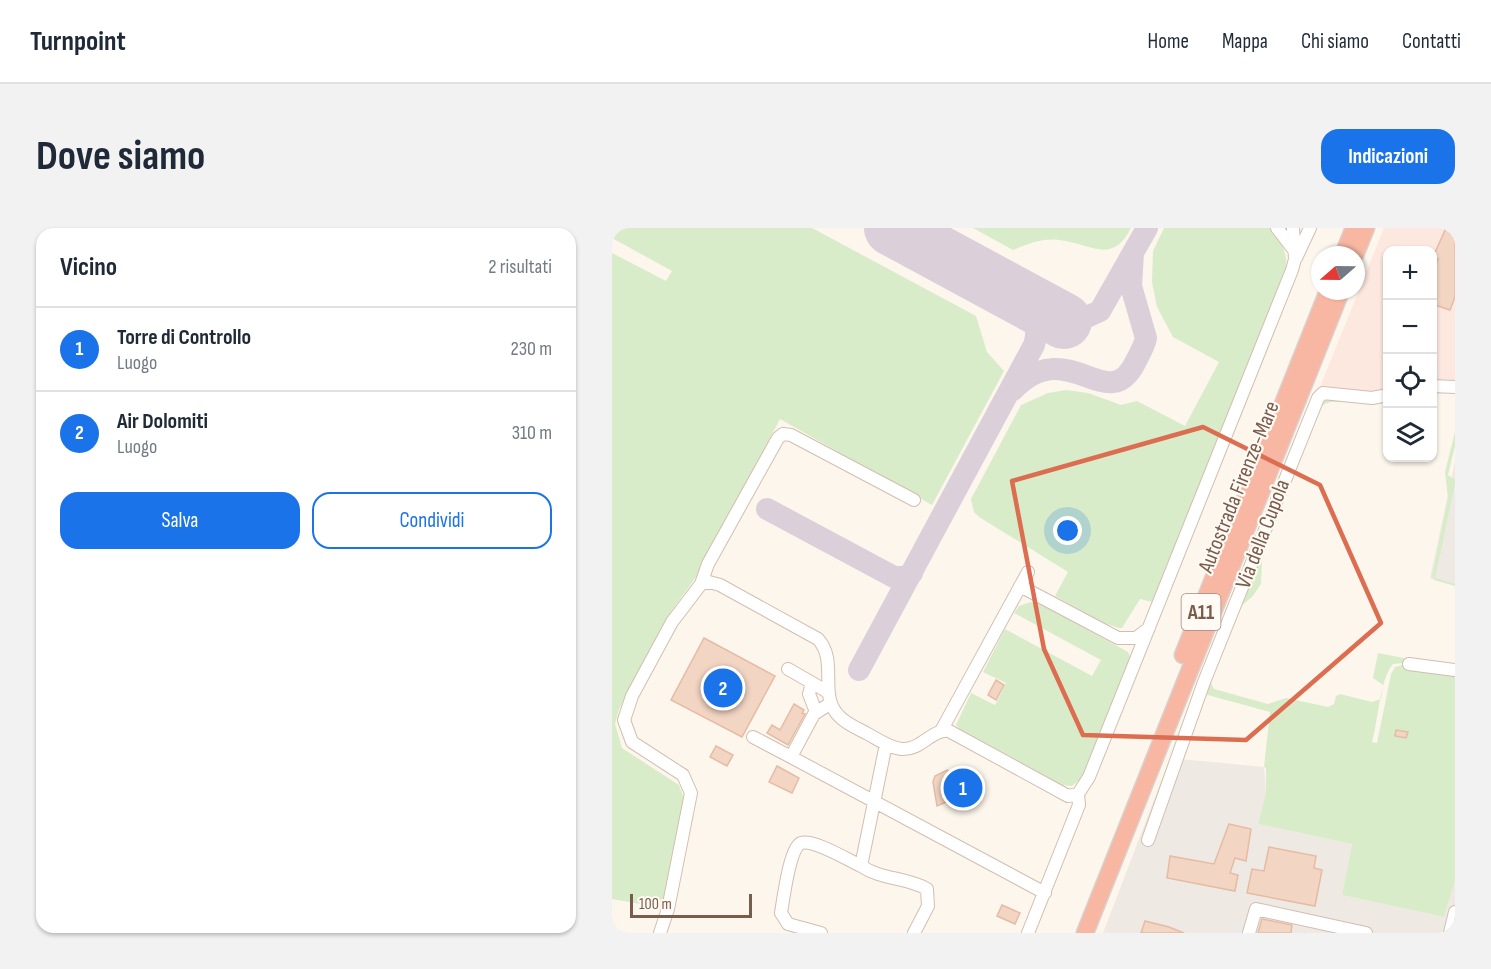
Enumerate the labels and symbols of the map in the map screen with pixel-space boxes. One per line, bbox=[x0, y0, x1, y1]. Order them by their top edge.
north arrow bbox=[1311, 246, 1365, 300]
street label: Autostrada Firenze-Mare bbox=[1192, 397, 1286, 578]
street label: Via della Cupola bbox=[1230, 476, 1296, 592]
your location bbox=[1053, 516, 1082, 545]
road number: A11 bbox=[1182, 594, 1220, 630]
pin: 2 bbox=[704, 666, 742, 710]
pin: 1 bbox=[944, 766, 982, 810]
scale bar bbox=[630, 891, 752, 918]

